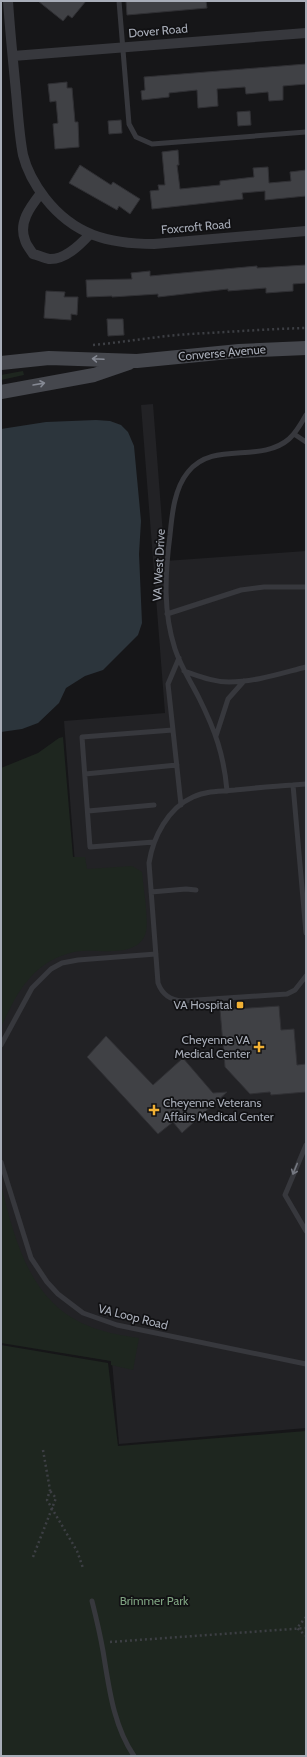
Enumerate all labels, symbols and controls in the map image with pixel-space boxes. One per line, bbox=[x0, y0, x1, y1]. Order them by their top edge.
street label: Dover Road bbox=[128, 20, 188, 41]
street label: Foxcroft Road bbox=[160, 216, 231, 237]
street label: Converse Avenue bbox=[177, 341, 266, 364]
one-way arrow bbox=[92, 355, 105, 362]
one-way arrow bbox=[32, 380, 45, 388]
street label: VA West Drive bbox=[149, 528, 168, 602]
place label: VA Hospital bbox=[173, 997, 232, 1012]
marker: VA Hospital bbox=[235, 1000, 245, 1010]
place label: Cheyenne VA Medical Center bbox=[174, 1032, 251, 1061]
marker: Cheyenne VA Medical Center bbox=[253, 1041, 265, 1053]
place label: Cheyenne Veterans Affairs Medical Center bbox=[163, 1095, 274, 1124]
marker: Cheyenne Veterans Affairs Medical Center bbox=[148, 1104, 160, 1116]
one-way arrow bbox=[291, 1163, 299, 1175]
street label: VA Loop Road bbox=[97, 1301, 170, 1332]
park label: Brimmer Park bbox=[120, 1593, 189, 1608]

